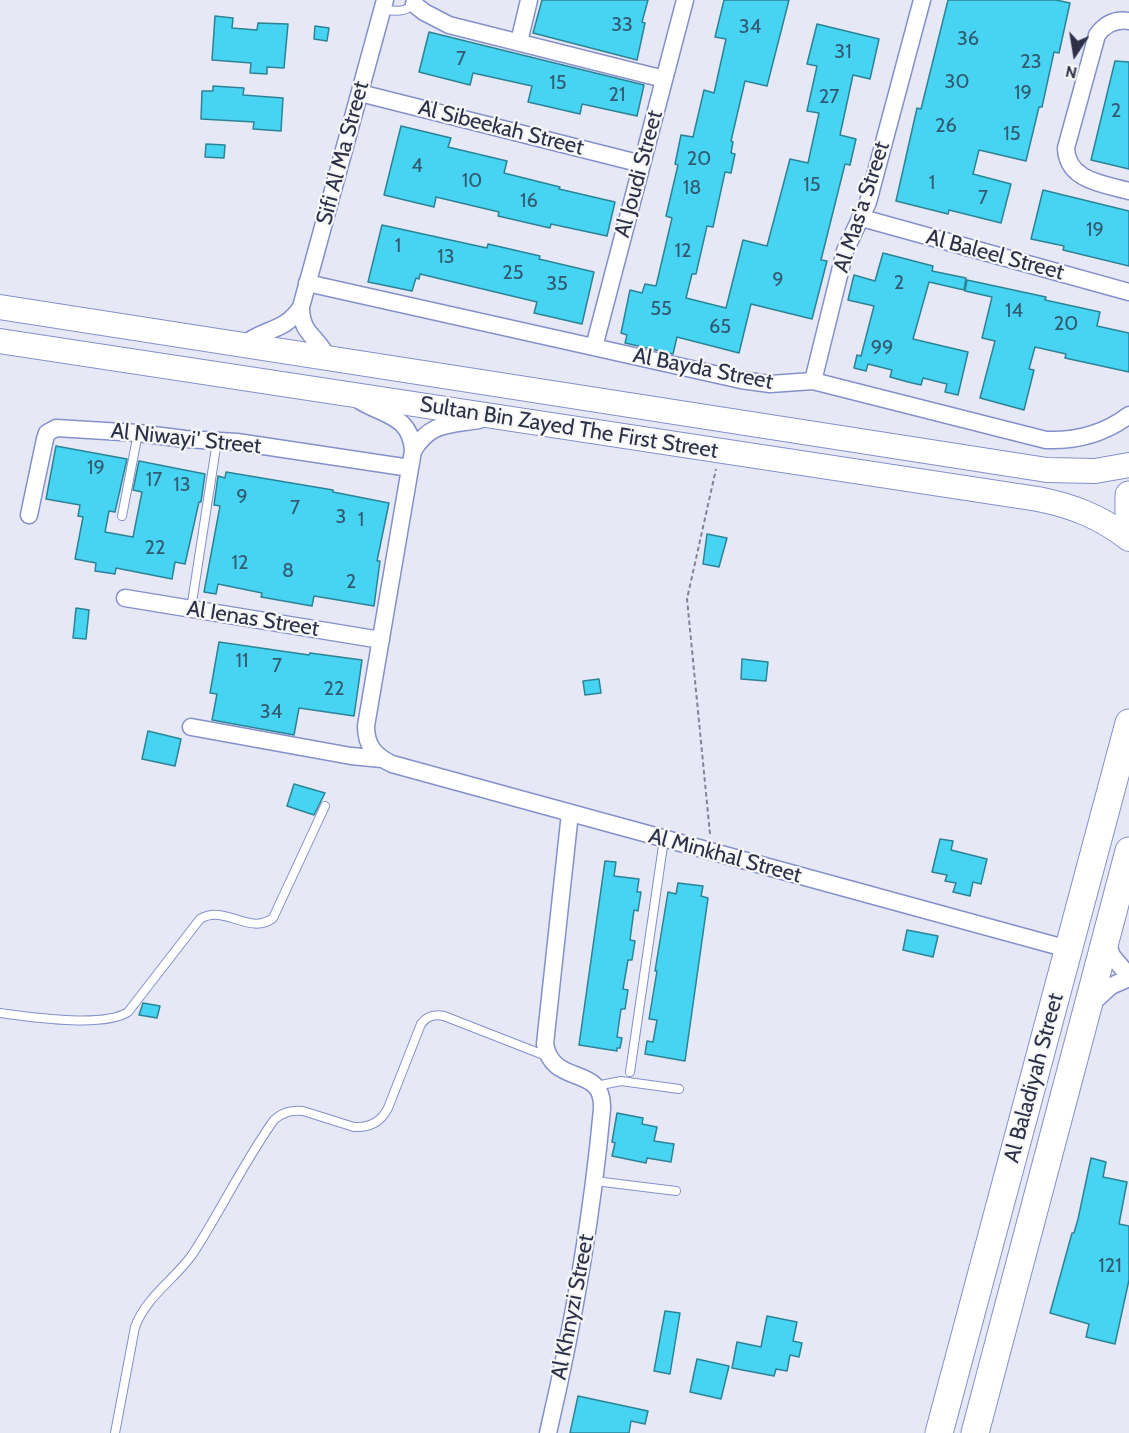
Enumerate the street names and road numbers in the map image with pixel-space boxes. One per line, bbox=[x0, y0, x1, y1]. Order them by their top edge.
street label: Sifi Al Ma Street bbox=[311, 78, 375, 228]
street label: Al Sibeekah Street bbox=[416, 95, 586, 161]
street label: Al Joudi Street bbox=[609, 107, 669, 241]
street label: Al Mas'a Street bbox=[828, 138, 896, 276]
street label: Al Baleel Street bbox=[923, 224, 1067, 286]
street label: Al Bayda Street bbox=[631, 343, 775, 395]
street label: Sultan Bin Zayed The First Street bbox=[418, 391, 720, 465]
street label: Al Niwayi' Street bbox=[109, 418, 263, 460]
street label: Al Ienas Street bbox=[185, 596, 321, 642]
street label: Al Minkhal Street bbox=[646, 823, 804, 889]
street label: Al Baladiyah Street bbox=[999, 990, 1069, 1166]
street label: Al Khnyzi Street bbox=[546, 1232, 600, 1382]

